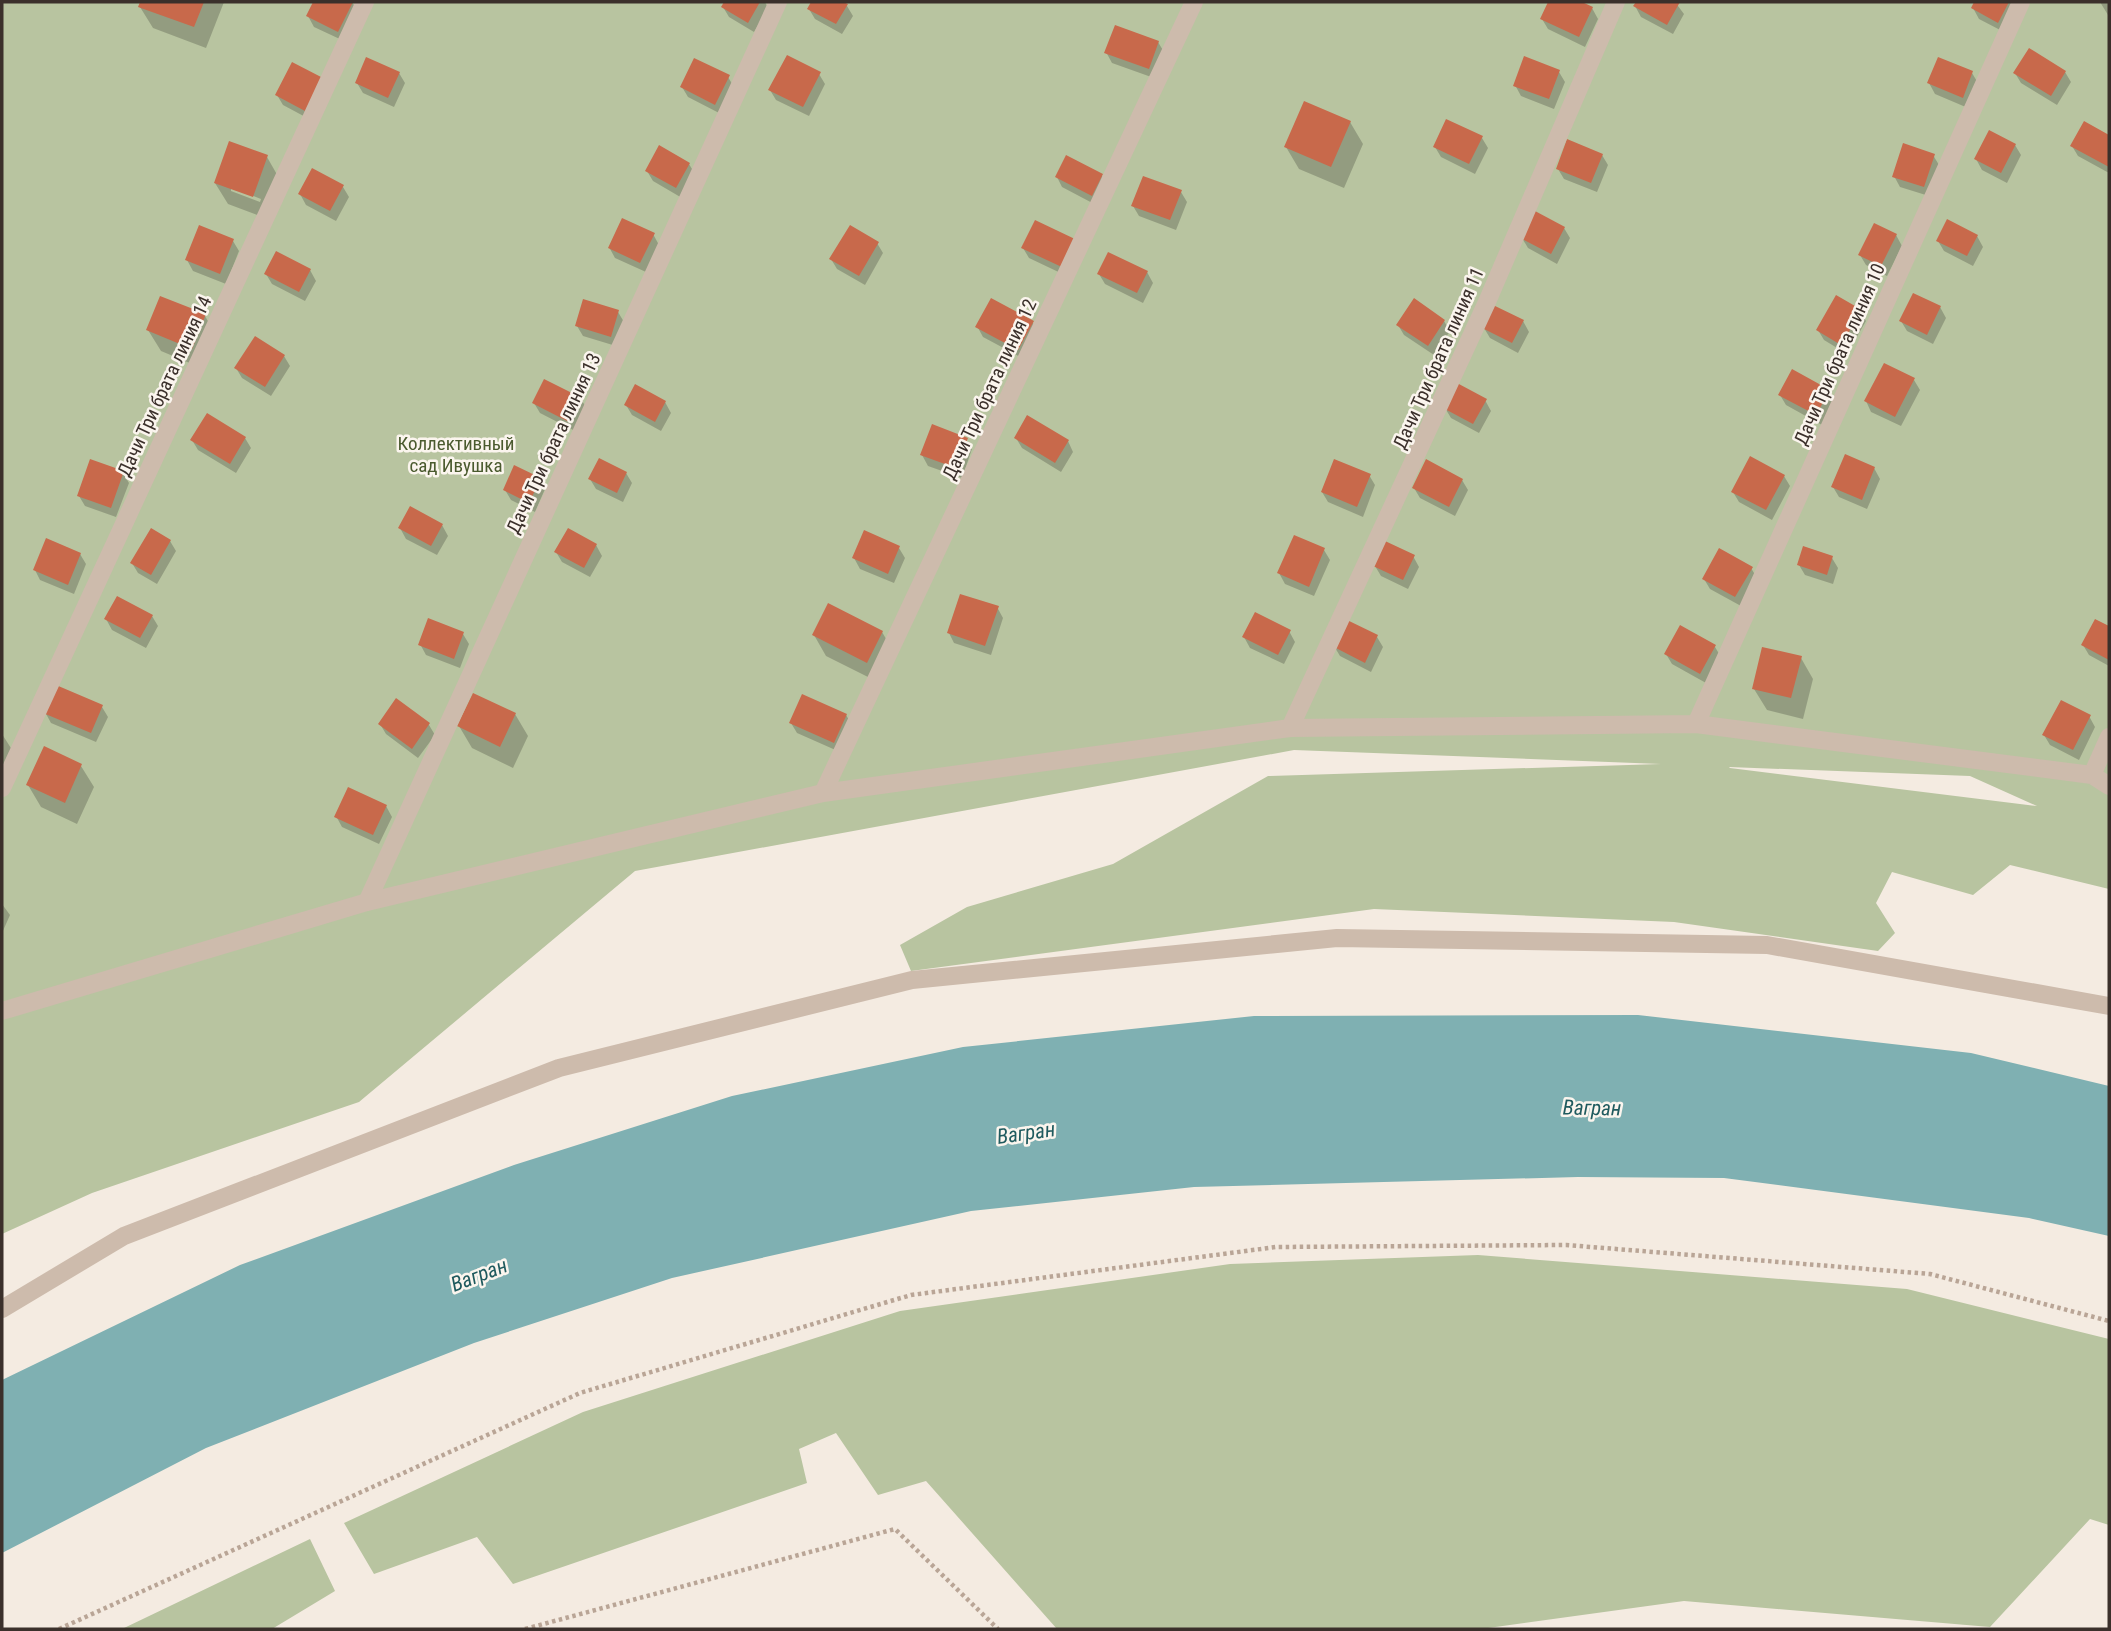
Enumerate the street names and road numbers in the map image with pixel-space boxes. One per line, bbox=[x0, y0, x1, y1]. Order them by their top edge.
street label: Дачи Три брата линия 10 bbox=[1789, 260, 1890, 449]
street label: Дачи Три брата линия 11 bbox=[1388, 264, 1489, 453]
street label: Дачи Три брата линия 14 bbox=[113, 292, 216, 480]
street label: Дачи Три брата линия 12 bbox=[938, 295, 1041, 483]
street label: Дачи Три брата линия 13 bbox=[502, 349, 605, 537]

